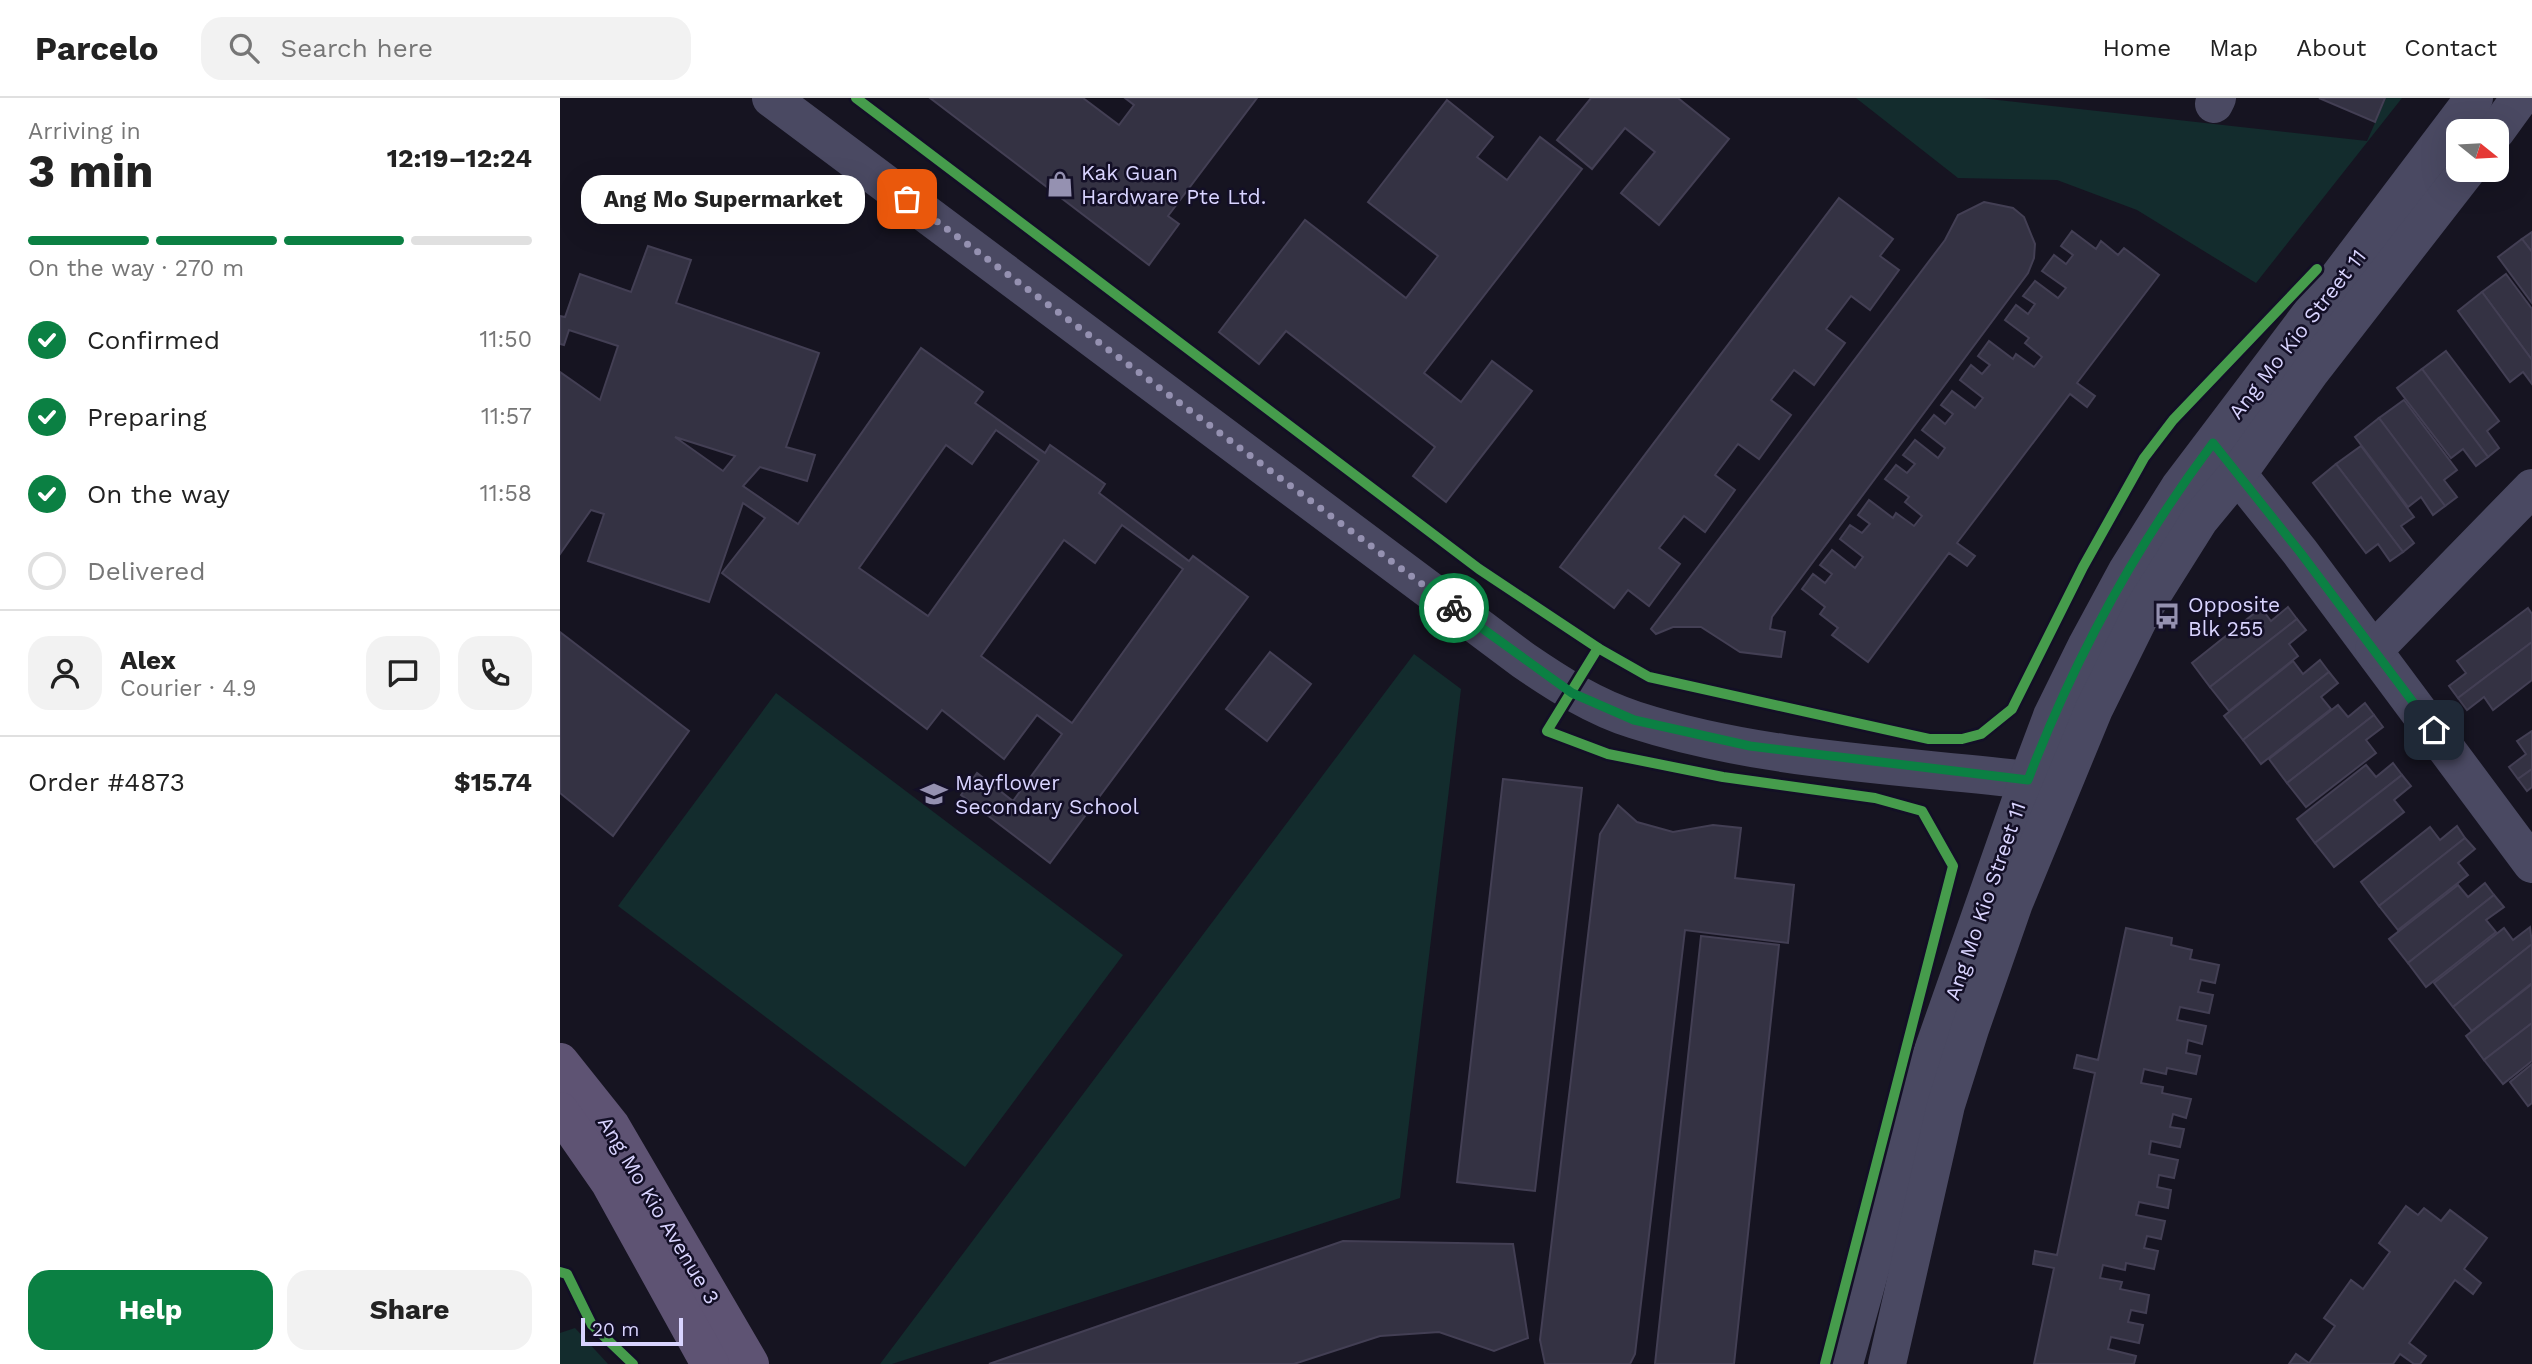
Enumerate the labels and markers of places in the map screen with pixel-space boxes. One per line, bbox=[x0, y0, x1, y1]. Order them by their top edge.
place label: Kak Guan Hardware Pte Ltd. bbox=[1081, 160, 1266, 209]
pin bbox=[877, 169, 937, 229]
shop icon: Kak Guan Hardware Pte Ltd. bbox=[1045, 169, 1075, 199]
callout: Ang Mo Supermarket bbox=[581, 174, 865, 224]
place label: Opposite Blk 255 bbox=[2188, 592, 2280, 641]
bus stop icon: Opposite Blk 255 bbox=[2152, 601, 2182, 631]
pin bbox=[2404, 700, 2464, 760]
place label: Mayflower Secondary School bbox=[955, 770, 1139, 819]
school or university icon: Mayflower Secondary School bbox=[919, 779, 949, 809]

